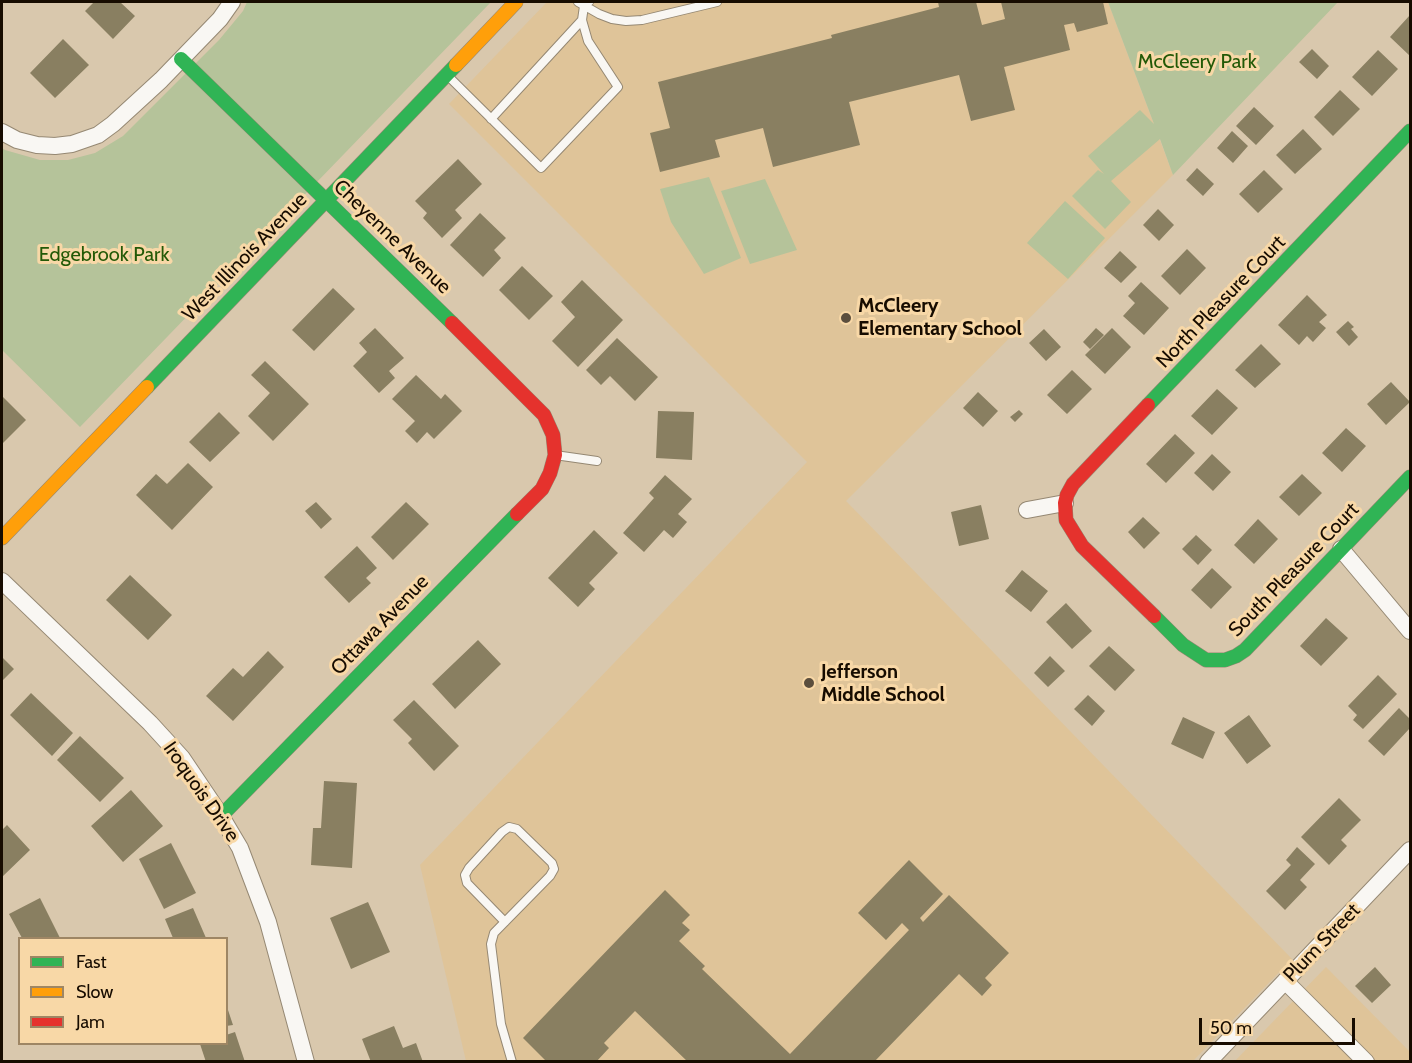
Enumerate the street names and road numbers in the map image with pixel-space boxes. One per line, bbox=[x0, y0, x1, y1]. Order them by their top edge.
street label: Cheyenne Avenue bbox=[328, 175, 456, 299]
street label: West Illinois Avenue bbox=[178, 188, 312, 326]
street label: North Pleasure Court bbox=[1152, 231, 1290, 373]
street label: South Pleasure Court bbox=[1224, 498, 1364, 642]
street label: Ottawa Avenue bbox=[326, 570, 434, 680]
street label: Iroquois Drive bbox=[158, 737, 244, 847]
street label: Plum Street bbox=[1279, 899, 1365, 987]

